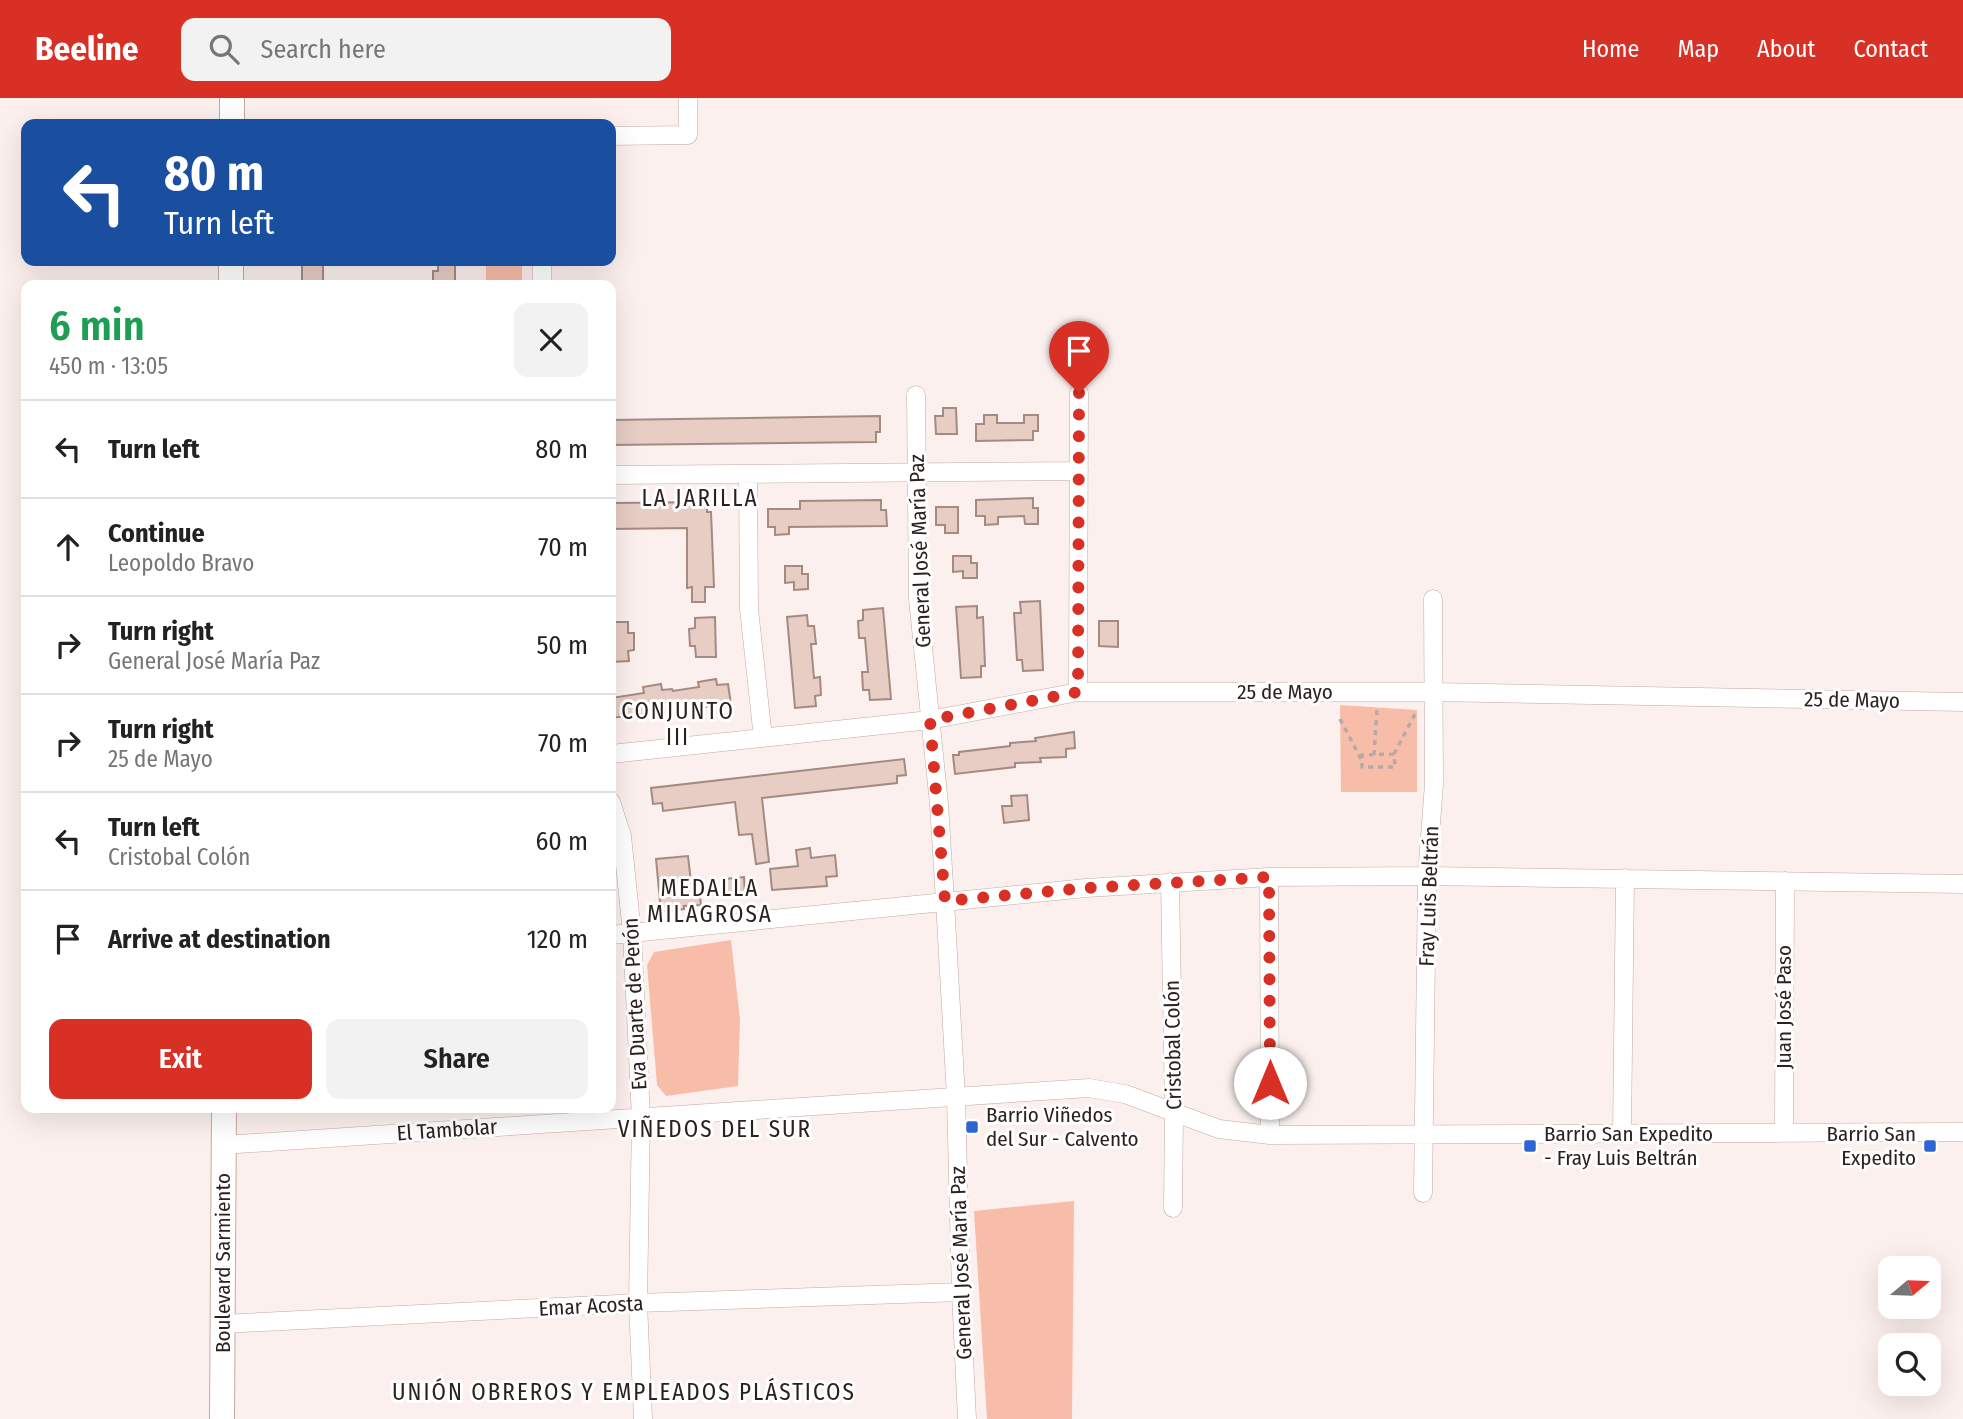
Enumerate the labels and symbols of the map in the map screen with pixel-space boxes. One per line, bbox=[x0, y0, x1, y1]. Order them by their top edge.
pin bbox=[1049, 321, 1109, 393]
street label: General José María Paz bbox=[904, 454, 936, 648]
district label: LA JARILLA bbox=[641, 484, 759, 512]
street label: 25 de Mayo bbox=[1237, 679, 1333, 705]
street label: 25 de Mayo bbox=[1804, 686, 1900, 714]
district label: CONJUNTO III bbox=[621, 697, 735, 751]
street label: Fray Luis Beltrán bbox=[1414, 825, 1444, 967]
district label: MEDALLA MILAGROSA bbox=[647, 874, 773, 928]
street label: Eva Duarte de Perón bbox=[618, 917, 652, 1091]
street label: Juan José Paso bbox=[1771, 945, 1797, 1069]
street label: Cristobal Colón bbox=[1159, 980, 1187, 1110]
position arrow bbox=[1233, 1046, 1307, 1120]
place label: Barrio Viñedos del Sur - Calvento bbox=[986, 1102, 1139, 1152]
street label: El Tambolar bbox=[396, 1113, 499, 1146]
district label: VIÑEDOS DEL SUR bbox=[618, 1115, 812, 1143]
marker: Barrio Viñedos del Sur - Calvento bbox=[964, 1119, 980, 1135]
place label: Barrio San Expedito - Fray Luis Beltrán bbox=[1544, 1121, 1713, 1171]
place label: Barrio San Expedito bbox=[1827, 1121, 1916, 1171]
marker: Barrio San Expedito - Fray Luis Beltrán bbox=[1522, 1138, 1538, 1154]
marker: Barrio San Expedito bbox=[1922, 1138, 1938, 1154]
street label: General José María Paz bbox=[945, 1166, 977, 1360]
street label: Boulevard Sarmiento bbox=[210, 1173, 236, 1353]
north arrow bbox=[1878, 1256, 1941, 1320]
street label: Emar Acosta bbox=[538, 1290, 644, 1322]
district label: UNIÓN OBREROS Y EMPLEADOS PLÁSTICOS bbox=[392, 1377, 856, 1406]

